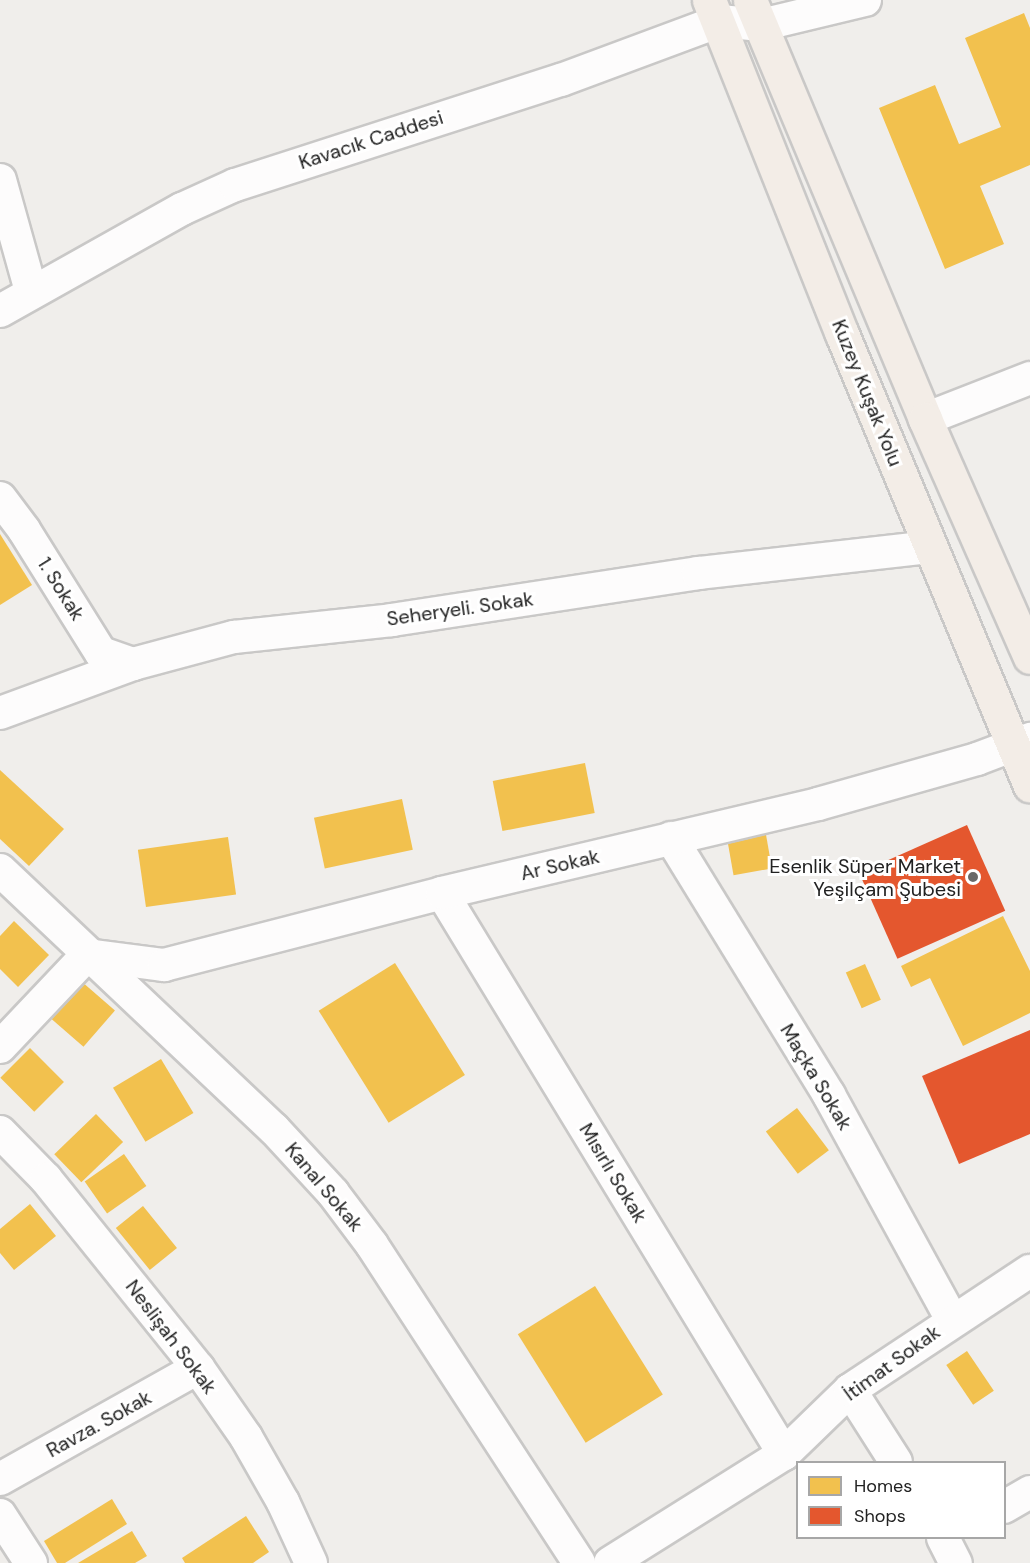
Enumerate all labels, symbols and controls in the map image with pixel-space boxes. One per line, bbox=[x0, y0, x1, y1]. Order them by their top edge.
street label: Kavacık Caddesi bbox=[296, 105, 446, 175]
street label: Kuzey Kuşak Yolu bbox=[827, 316, 907, 470]
street label: 1. Sokak bbox=[32, 553, 90, 625]
street label: Seheryeli. Sokak bbox=[385, 587, 535, 631]
street label: Ar Sokak bbox=[518, 844, 602, 886]
place label: Esenlik Süper Market Yeşilçam Şubesi bbox=[769, 854, 961, 901]
marker: Esenlik Süper Market Yeşilçam Şubesi bbox=[966, 870, 980, 884]
street label: Maçka Sokak bbox=[775, 1019, 857, 1135]
street label: Mısırlı Sokak bbox=[574, 1119, 652, 1227]
street label: Kanal Sokak bbox=[280, 1138, 368, 1236]
street label: Neslişah Sokak bbox=[120, 1275, 222, 1399]
street label: İtimat Sokak bbox=[839, 1320, 945, 1406]
street label: Ravza. Sokak bbox=[42, 1385, 156, 1463]
legend bbox=[796, 1461, 1006, 1539]
text: Homes bbox=[854, 1474, 912, 1498]
text: Shops bbox=[854, 1504, 906, 1528]

